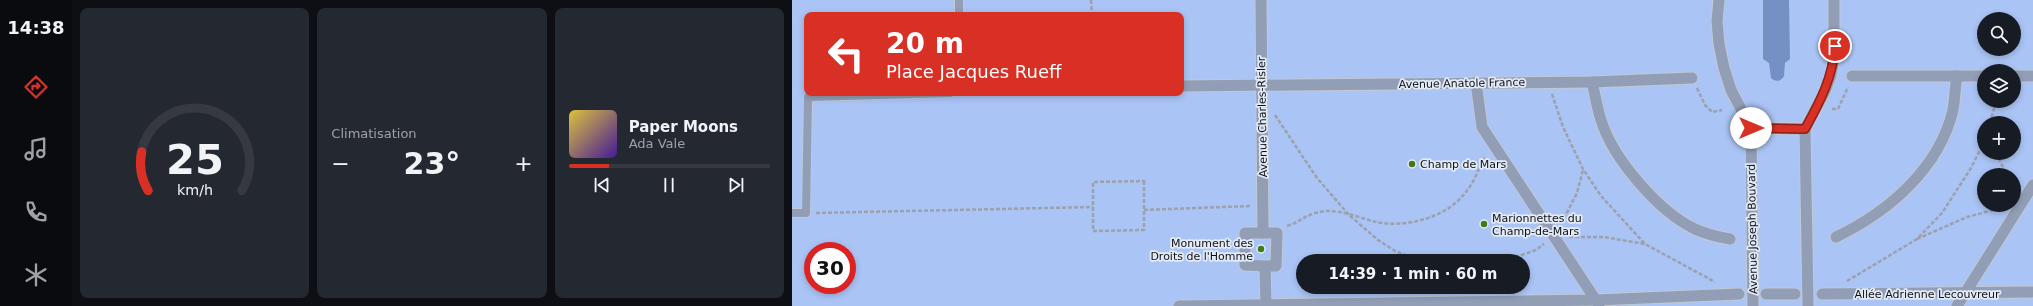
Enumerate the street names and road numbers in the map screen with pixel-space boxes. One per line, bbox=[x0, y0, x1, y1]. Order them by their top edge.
street label: Avenue Charles-Risler bbox=[1255, 56, 1270, 177]
street label: Avenue Anatole France bbox=[1399, 76, 1526, 91]
street label: Avenue Joseph Bouvard bbox=[1745, 164, 1760, 294]
street label: Allée Adrienne Lecouvreur bbox=[1854, 288, 2000, 301]

